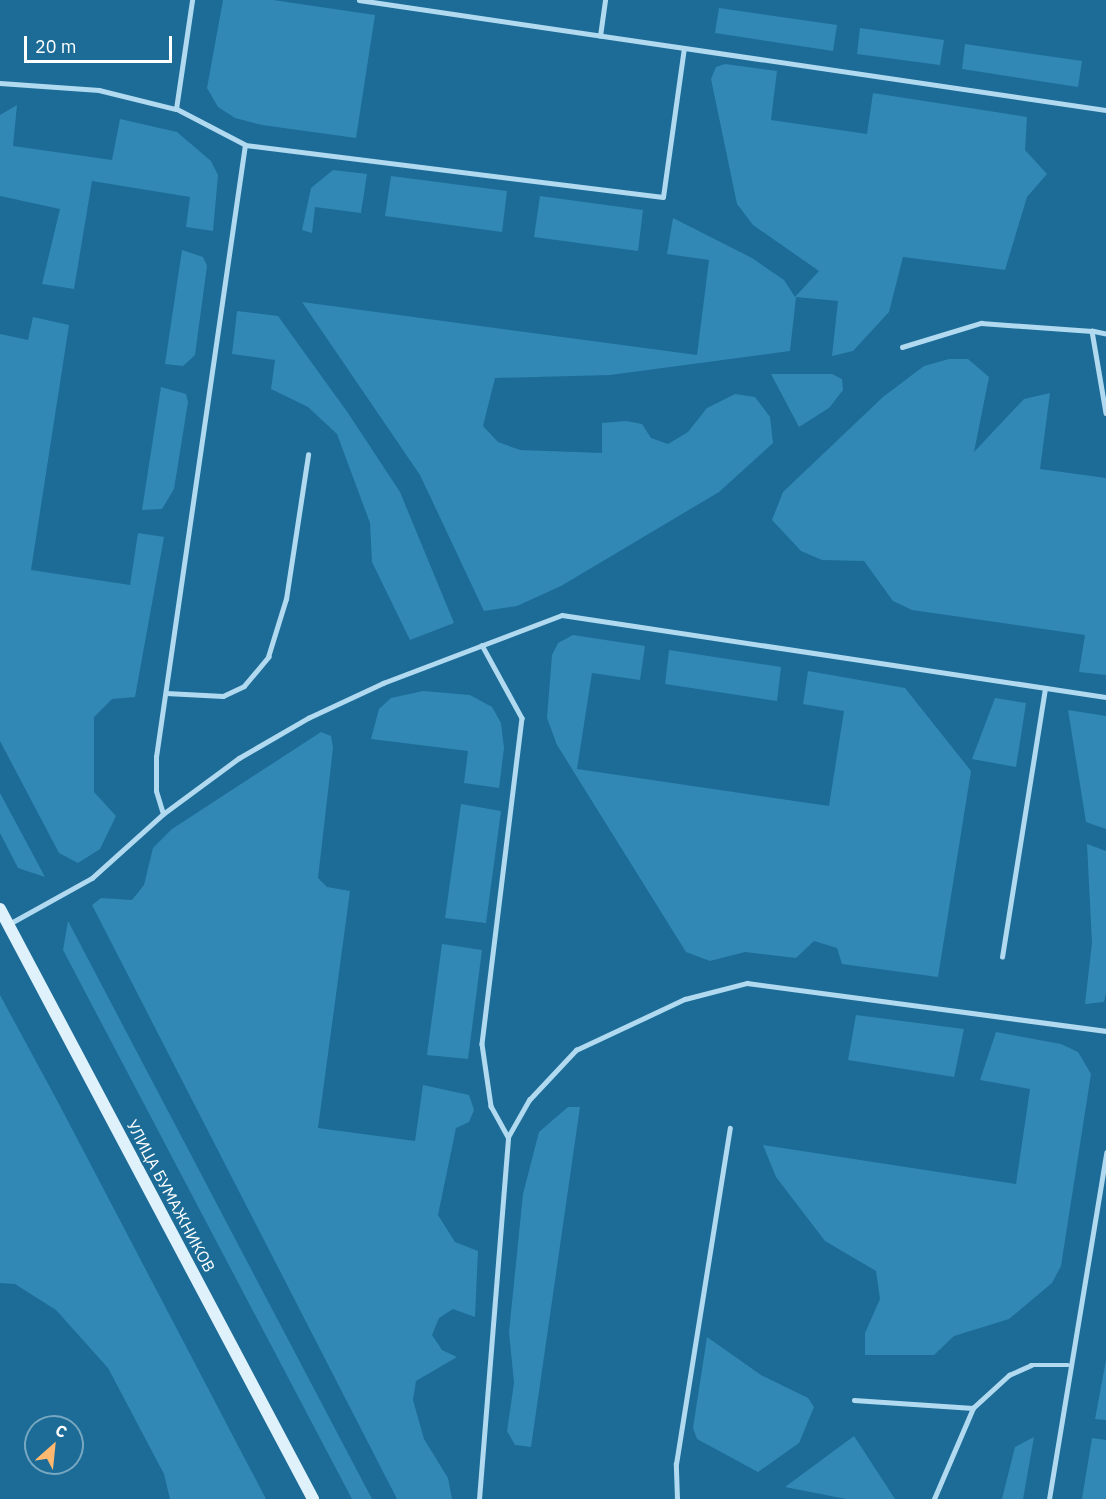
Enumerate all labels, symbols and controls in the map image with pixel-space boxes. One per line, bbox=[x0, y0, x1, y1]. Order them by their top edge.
scale bar bbox=[27, 24, 176, 62]
text: 20 m bbox=[35, 35, 77, 58]
street label: УЛИЦА БУМАЖНИКОВ bbox=[123, 1117, 219, 1275]
north arrow bbox=[24, 1415, 84, 1475]
text: С bbox=[52, 1419, 70, 1442]

